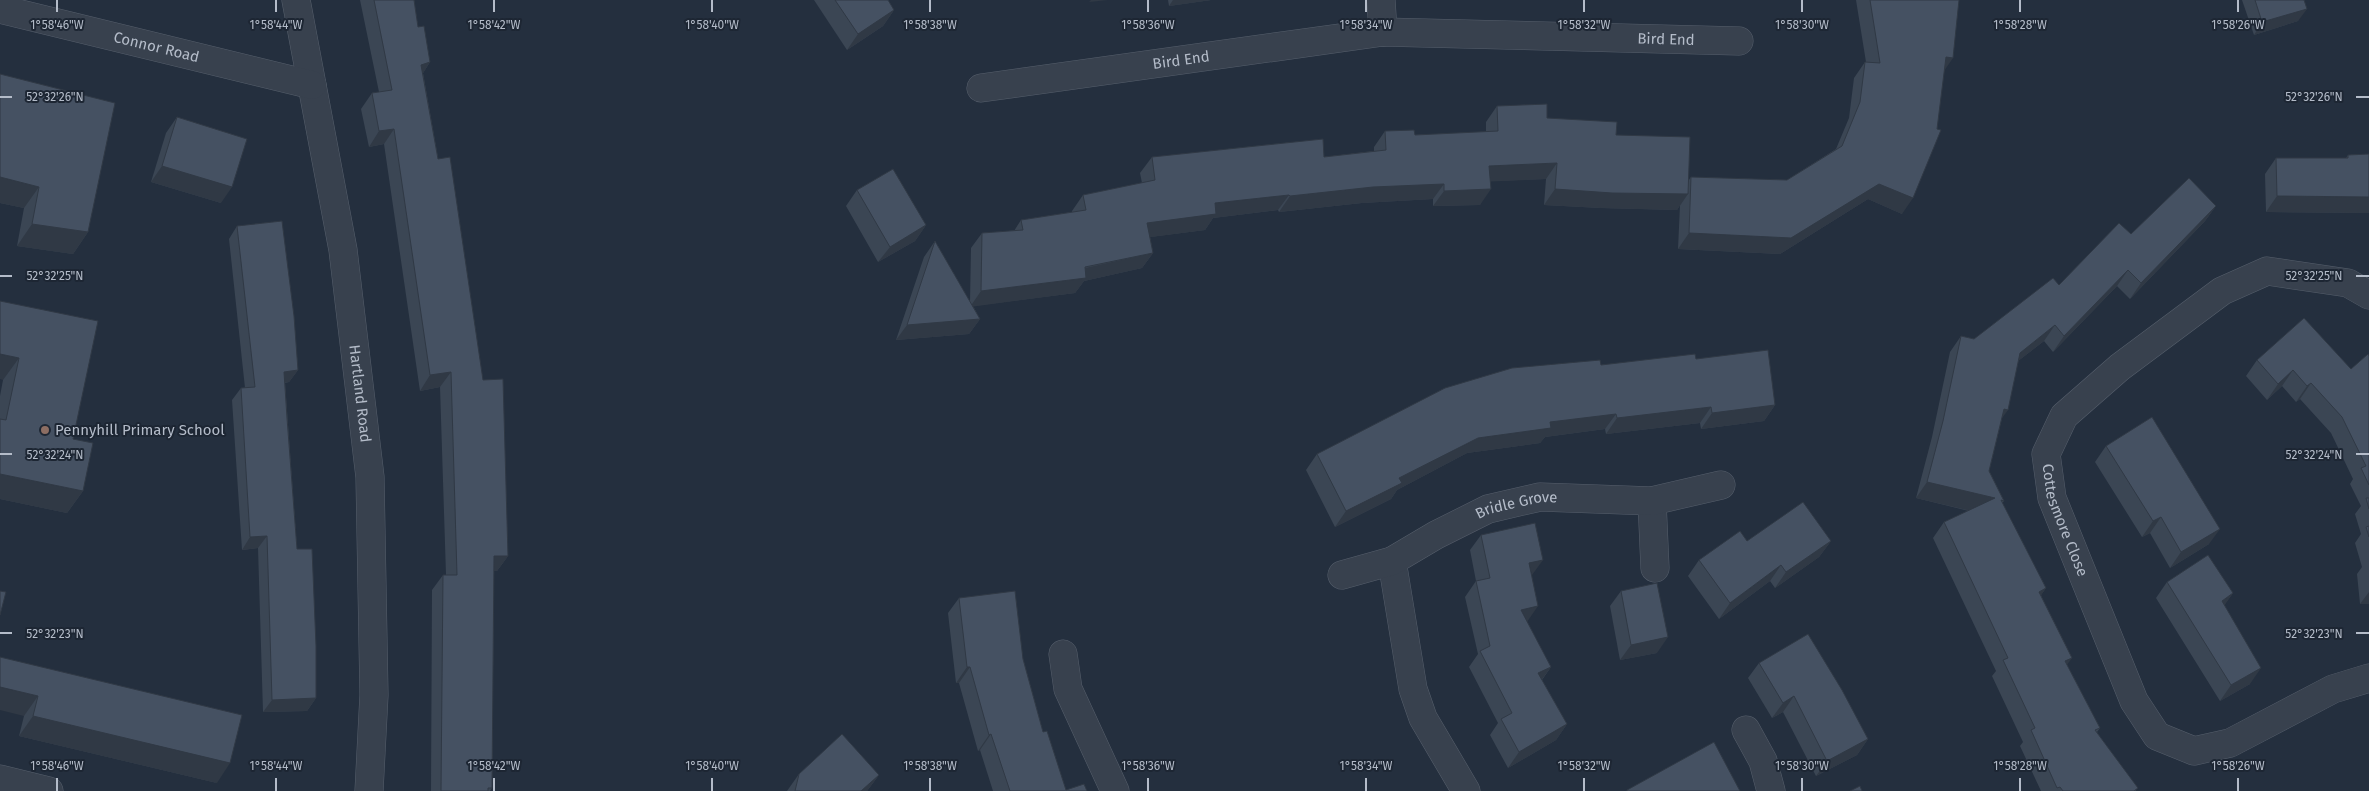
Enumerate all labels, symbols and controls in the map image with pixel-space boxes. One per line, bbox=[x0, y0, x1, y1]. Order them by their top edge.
text: 1°58'46"W bbox=[30, 18, 84, 32]
text: 1°58'44"W bbox=[250, 18, 303, 32]
text: 1°58'42"W bbox=[468, 18, 521, 32]
text: 1°58'40"W bbox=[685, 18, 739, 32]
text: 1°58'38"W bbox=[903, 18, 957, 32]
text: 1°58'36"W bbox=[1121, 18, 1175, 32]
text: 1°58'34"W bbox=[1340, 18, 1393, 32]
text: 1°58'32"W bbox=[1557, 18, 1611, 32]
text: 1°58'30"W bbox=[1775, 18, 1829, 32]
text: 1°58'28"W bbox=[1993, 18, 2047, 32]
text: 1°58'26"W bbox=[2211, 18, 2265, 32]
street label: Connor Road bbox=[112, 28, 201, 66]
street label: Bird End bbox=[1637, 29, 1695, 49]
street label: Bird End bbox=[1151, 47, 1211, 73]
text: 52°32'26"N bbox=[26, 90, 84, 104]
text: 52°32'26"N bbox=[2285, 90, 2343, 104]
text: 52°32'25"N bbox=[26, 269, 84, 283]
text: 52°32'25"N bbox=[2285, 269, 2343, 283]
street label: Hartland Road bbox=[345, 344, 375, 443]
place label: Pennyhill Primary School bbox=[55, 421, 225, 439]
marker: Pennyhill Primary School bbox=[39, 424, 51, 436]
text: 52°32'24"N bbox=[27, 448, 83, 462]
text: 52°32'24"N bbox=[2286, 448, 2342, 462]
street label: Cottesmore Close bbox=[2038, 463, 2092, 579]
street label: Bridle Grove bbox=[1472, 488, 1558, 523]
text: 52°32'23"N bbox=[26, 627, 84, 641]
text: 52°32'23"N bbox=[2285, 627, 2343, 641]
text: 1°58'46"W bbox=[30, 759, 84, 773]
text: 1°58'44"W bbox=[250, 759, 303, 773]
text: 1°58'42"W bbox=[468, 759, 521, 773]
text: 1°58'40"W bbox=[685, 759, 739, 773]
text: 1°58'38"W bbox=[903, 759, 957, 773]
text: 1°58'36"W bbox=[1121, 759, 1175, 773]
text: 1°58'34"W bbox=[1340, 759, 1393, 773]
text: 1°58'32"W bbox=[1557, 759, 1611, 773]
text: 1°58'30"W bbox=[1775, 759, 1829, 773]
text: 1°58'28"W bbox=[1993, 759, 2047, 773]
text: 1°58'26"W bbox=[2211, 759, 2265, 773]

